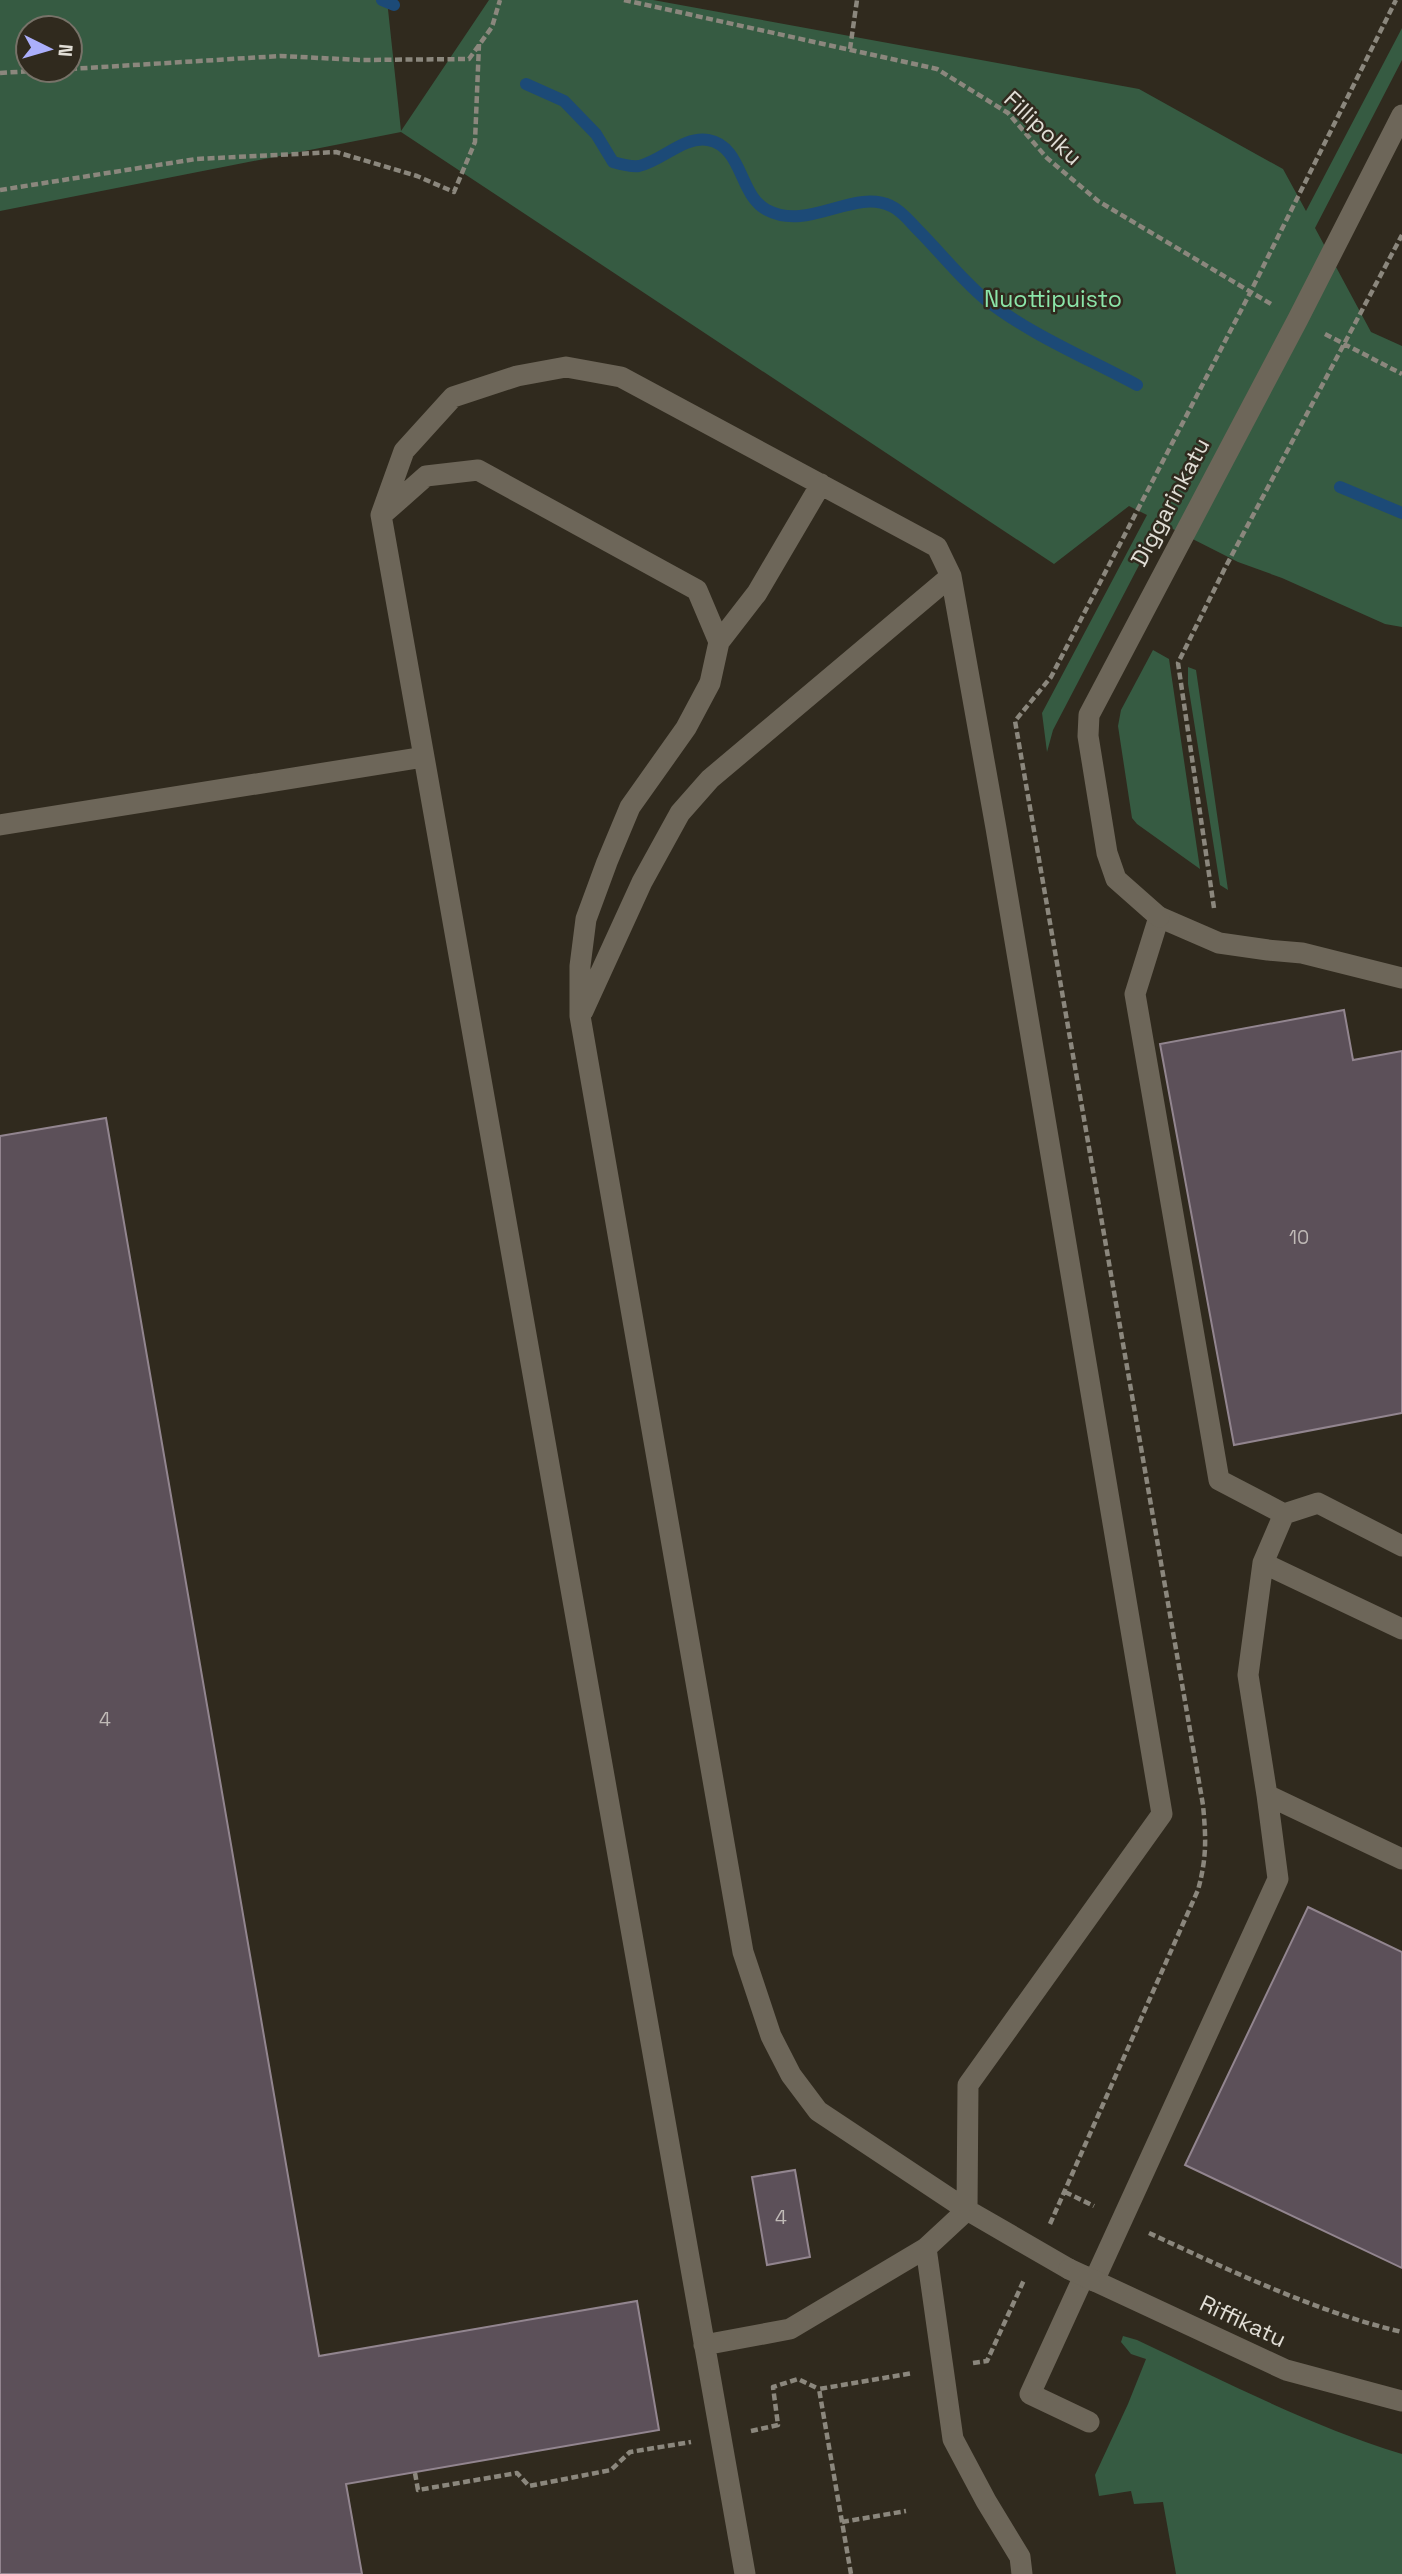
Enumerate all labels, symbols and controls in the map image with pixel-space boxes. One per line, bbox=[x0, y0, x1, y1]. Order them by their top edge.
north arrow bbox=[14, 14, 84, 84]
text: N bbox=[52, 43, 78, 58]
street label: Fillipolku bbox=[998, 84, 1088, 172]
park label: Nuottipuisto bbox=[984, 284, 1122, 314]
street label: Diggarinkatu bbox=[1124, 433, 1216, 571]
house number: 10 bbox=[1289, 1225, 1309, 1250]
house number: 4 bbox=[99, 1707, 111, 1732]
house number: 4 bbox=[775, 2205, 787, 2230]
street label: Riffikatu bbox=[1195, 2288, 1291, 2354]

